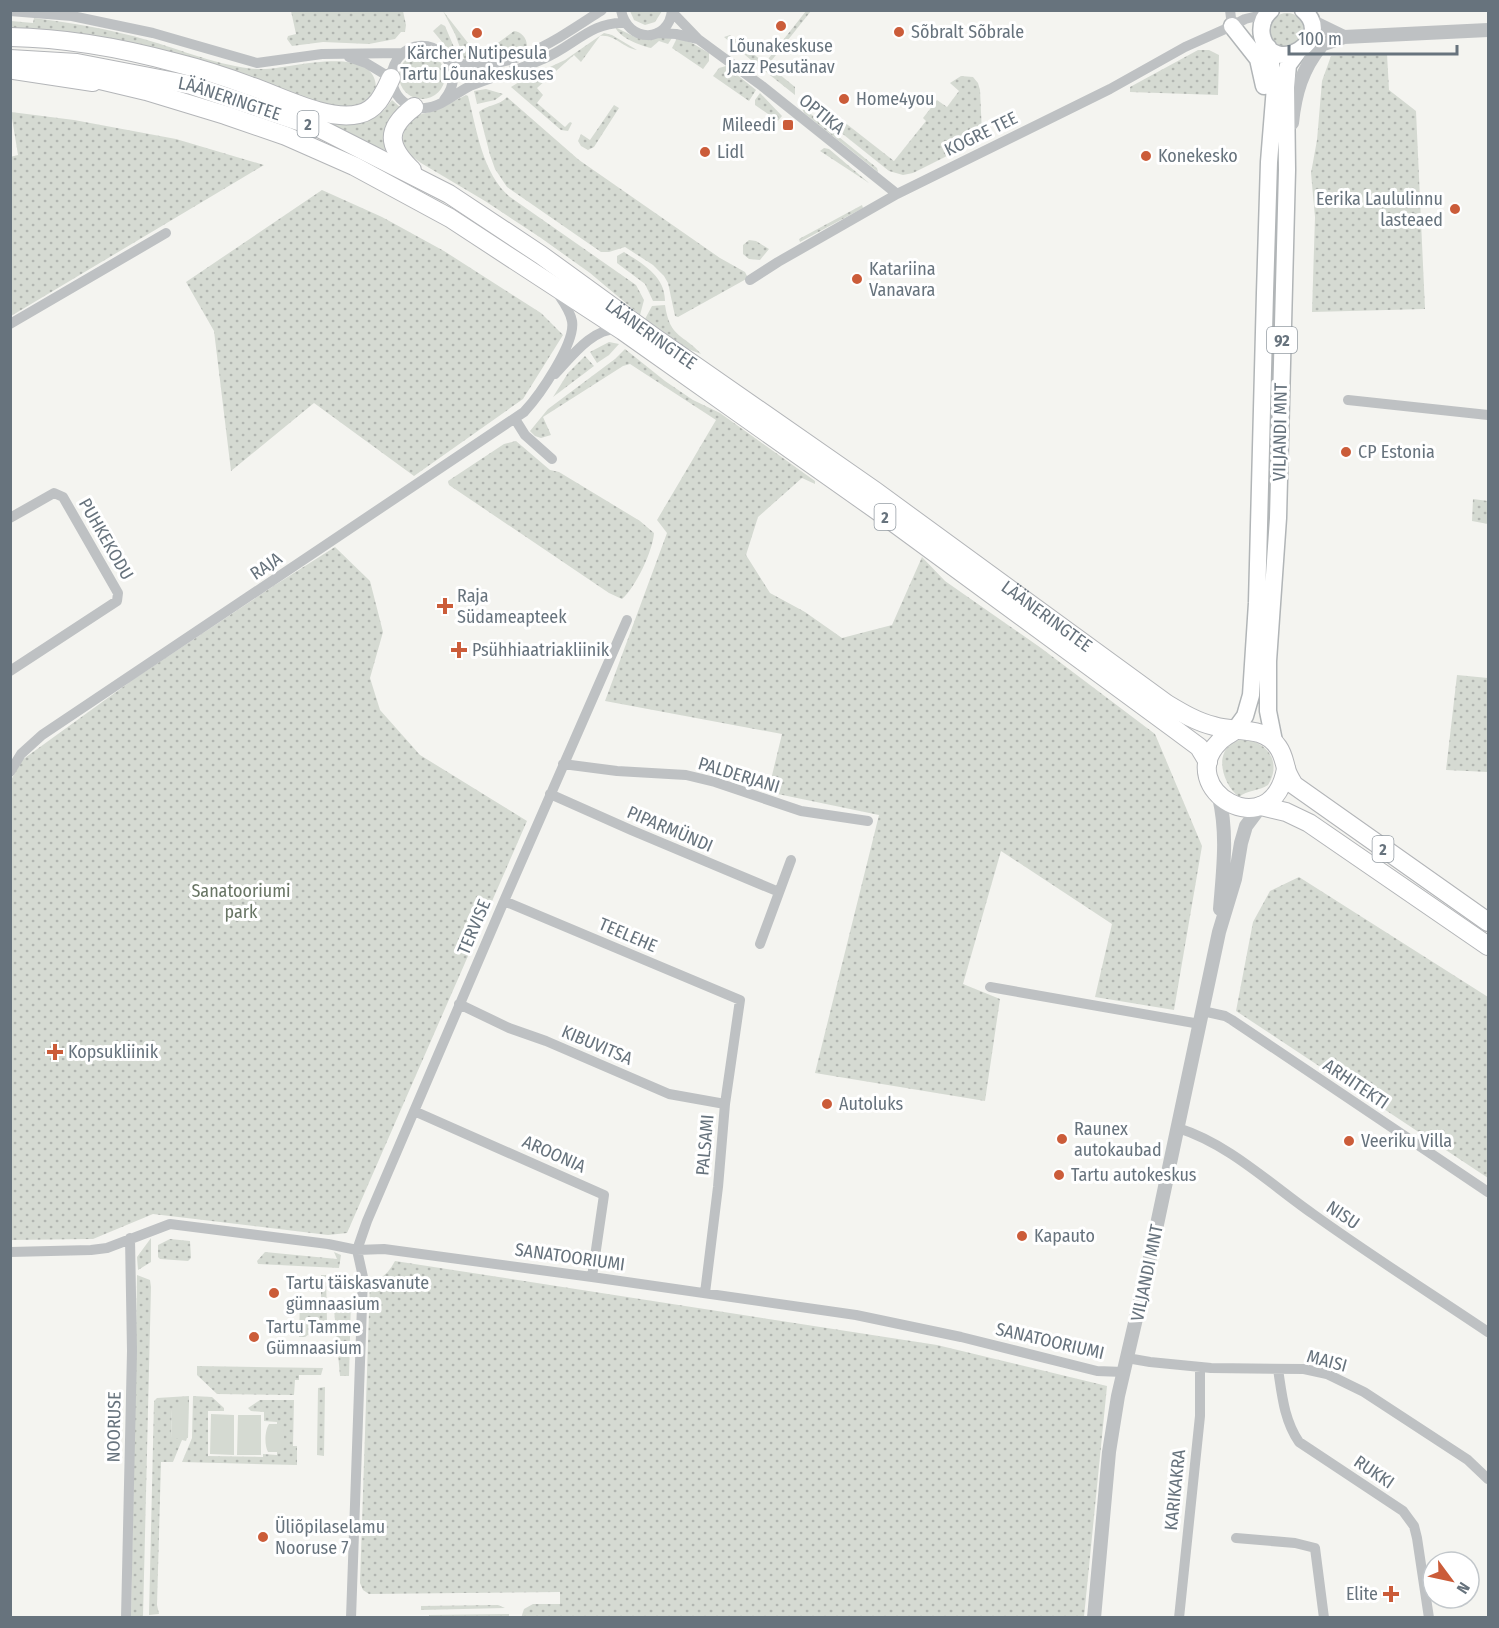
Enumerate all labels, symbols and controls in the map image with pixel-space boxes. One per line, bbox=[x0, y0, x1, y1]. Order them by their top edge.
scale bar bbox=[1289, 18, 1457, 56]
marker: Lõunakeskuse Jazz Pesutänav bbox=[774, 19, 788, 33]
place label: Sõbralt Sõbrale bbox=[911, 21, 1024, 43]
marker: Sõbralt Sõbrale bbox=[892, 25, 906, 39]
marker: Kärcher Nutipesula Tartu Lõunakeskuses bbox=[470, 26, 484, 40]
text: 100 m bbox=[1298, 28, 1342, 50]
place label: Lõunakeskuse Jazz Pesutänav bbox=[727, 35, 835, 78]
place label: Kärcher Nutipesula Tartu Lõunakeskuses bbox=[400, 42, 554, 85]
street label: LÄÄNERINGTEE bbox=[176, 72, 284, 125]
place label: Home4you bbox=[856, 88, 934, 110]
street label: OPTIKA bbox=[795, 89, 850, 139]
marker: Home4you bbox=[837, 92, 851, 106]
street label: KOGRE TEE bbox=[941, 107, 1021, 161]
road number: 2 bbox=[298, 111, 318, 137]
place label: Mileedi bbox=[722, 114, 776, 136]
marker: Mileedi bbox=[781, 118, 795, 132]
place label: Lidl bbox=[717, 141, 744, 163]
marker: Lidl bbox=[698, 145, 712, 159]
place label: Konekesko bbox=[1158, 145, 1238, 167]
marker: Konekesko bbox=[1139, 149, 1153, 163]
place label: Eerika Laululinnu lasteaed bbox=[1316, 188, 1443, 231]
marker: Eerika Laululinnu lasteaed bbox=[1448, 202, 1462, 216]
place label: Katariina Vanavara bbox=[869, 258, 936, 301]
marker: Katariina Vanavara bbox=[850, 272, 864, 286]
street label: LÄÄNERINGTEE bbox=[601, 294, 701, 374]
road number: 92 bbox=[1267, 327, 1297, 353]
street label: VILJANDI MNT bbox=[1268, 382, 1292, 481]
place label: CP Estonia bbox=[1358, 441, 1435, 463]
marker: CP Estonia bbox=[1339, 445, 1353, 459]
street label: PUHKEKODU bbox=[74, 494, 138, 584]
road number: 2 bbox=[874, 504, 896, 530]
street label: RAJA bbox=[246, 547, 287, 585]
street label: LÄÄNERINGTEE bbox=[997, 576, 1096, 657]
place label: Raja Südameapteek bbox=[457, 585, 567, 628]
marker: Raja Südameapteek bbox=[438, 599, 452, 613]
place label: Psühhiaatriakliinik bbox=[472, 639, 610, 661]
marker: Psühhiaatriakliinik bbox=[450, 641, 468, 659]
street label: PALDERJANI bbox=[695, 752, 783, 798]
street label: PIPARMÜNDI bbox=[624, 801, 716, 857]
road number: 2 bbox=[1372, 836, 1394, 862]
park label: Sanatooriumi park bbox=[191, 880, 291, 923]
street label: TERVISE bbox=[453, 896, 495, 958]
street label: TEELEHE bbox=[596, 913, 660, 957]
street label: KIBUVITSA bbox=[558, 1020, 636, 1070]
place label: Kopsukliinik bbox=[68, 1041, 159, 1063]
marker: Kopsukliinik bbox=[46, 1043, 64, 1061]
street label: ARHITEKTI bbox=[1319, 1054, 1393, 1114]
place label: Autoluks bbox=[839, 1093, 903, 1115]
marker: Autoluks bbox=[820, 1097, 834, 1111]
street label: PALSAMI bbox=[691, 1113, 719, 1177]
place label: Raunex autokaubad bbox=[1074, 1118, 1162, 1161]
street label: AROONIA bbox=[519, 1130, 589, 1178]
place label: Veeriku Villa bbox=[1361, 1130, 1452, 1152]
marker: Raunex autokaubad bbox=[1055, 1132, 1069, 1146]
marker: Veeriku Villa bbox=[1342, 1134, 1356, 1148]
place label: Tartu autokeskus bbox=[1071, 1164, 1197, 1186]
marker: Tartu autokeskus bbox=[1052, 1168, 1066, 1182]
street label: NISU bbox=[1322, 1196, 1364, 1234]
street label: VILJANDI MNT bbox=[1126, 1222, 1168, 1323]
place label: Kapauto bbox=[1034, 1225, 1095, 1247]
marker: Kapauto bbox=[1015, 1229, 1029, 1243]
street label: SANATOORIUMI bbox=[514, 1238, 626, 1276]
place label: Tartu täiskasvanute gümnaasium bbox=[286, 1272, 429, 1315]
marker: Tartu täiskasvanute gümnaasium bbox=[267, 1286, 281, 1300]
place label: Tartu Tamme Gümnaasium bbox=[266, 1316, 362, 1359]
street label: SANATOORIUMI bbox=[994, 1318, 1106, 1364]
marker: Tartu Tamme Gümnaasium bbox=[247, 1330, 261, 1344]
street label: MAISI bbox=[1305, 1345, 1349, 1377]
street label: NOORUSE bbox=[102, 1391, 126, 1463]
street label: KARIKAKRA bbox=[1160, 1448, 1190, 1532]
street label: RUKKI bbox=[1350, 1451, 1398, 1493]
place label: Üliõpilaselamu Nooruse 7 bbox=[275, 1516, 385, 1559]
marker: Üliõpilaselamu Nooruse 7 bbox=[256, 1530, 270, 1544]
north arrow bbox=[1421, 1550, 1481, 1610]
text: N bbox=[1453, 1579, 1474, 1597]
place label: Elite bbox=[1346, 1583, 1378, 1605]
marker: Elite bbox=[1382, 1585, 1400, 1603]

